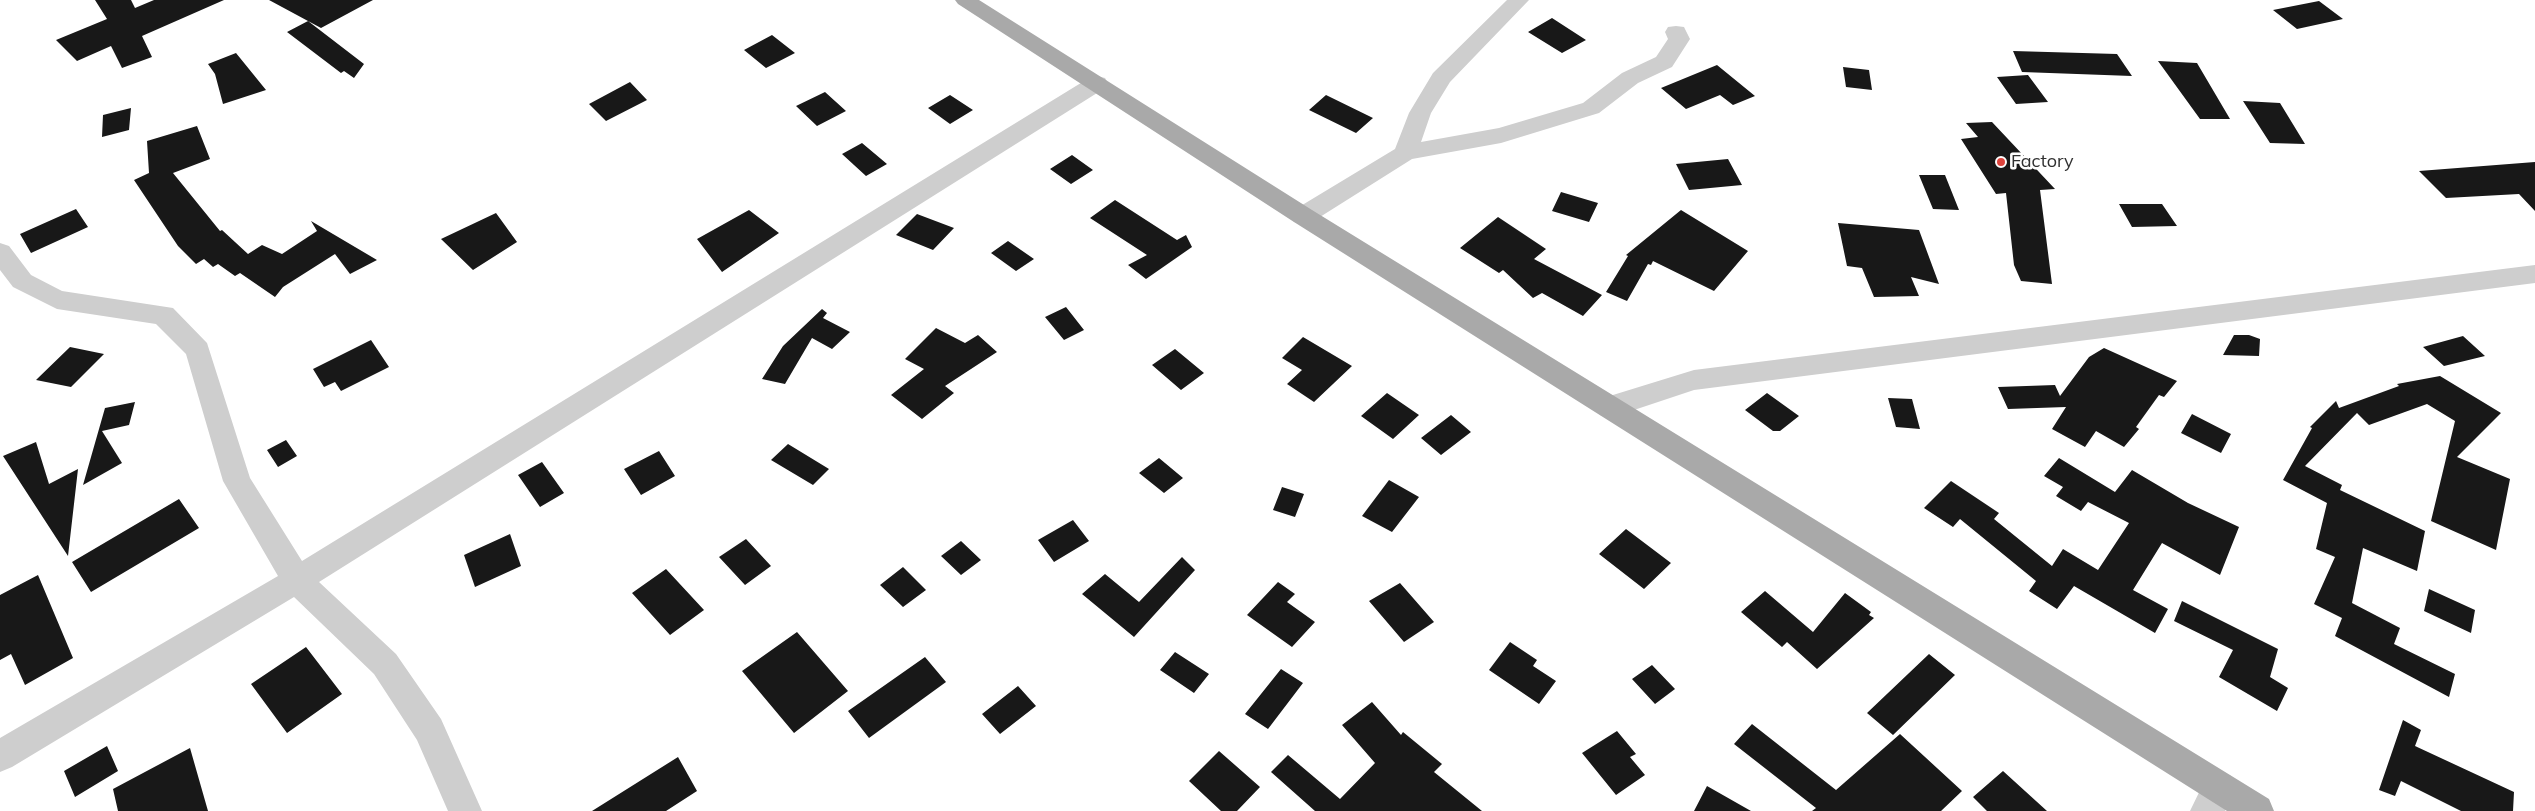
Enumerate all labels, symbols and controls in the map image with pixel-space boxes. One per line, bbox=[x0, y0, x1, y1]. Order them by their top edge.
place label: Factory bbox=[2011, 151, 2074, 173]
marker: Factory bbox=[1995, 156, 2007, 168]

